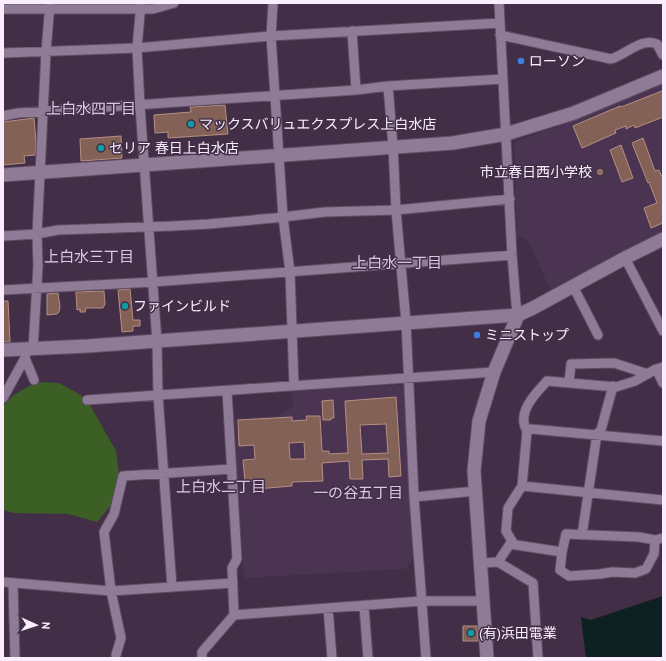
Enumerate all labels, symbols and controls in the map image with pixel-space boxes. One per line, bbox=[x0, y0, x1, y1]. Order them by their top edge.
place label: ローソン bbox=[529, 52, 585, 70]
marker: ローソン bbox=[516, 56, 526, 66]
district label: 上白水四丁目 bbox=[46, 99, 136, 118]
place label: マックスバリュエクスプレス上白水店 bbox=[199, 115, 436, 133]
marker: マックスバリュエクスプレス上白水店 bbox=[186, 119, 196, 129]
place label: セリア 春日上白水店 bbox=[109, 139, 239, 157]
marker: セリア 春日上白水店 bbox=[96, 143, 106, 153]
place label: 市立春日西小学校 bbox=[480, 163, 592, 181]
marker: 市立春日西小学校 bbox=[595, 167, 605, 177]
district label: 上白水三丁目 bbox=[44, 247, 134, 266]
district label: 上白水一丁目 bbox=[352, 253, 442, 272]
place label: ファインビルド bbox=[133, 297, 231, 315]
marker: ファインビルド bbox=[120, 301, 130, 311]
place label: ミニストップ bbox=[485, 326, 569, 344]
marker: ミニストップ bbox=[472, 330, 482, 340]
district label: 上白水二丁目 bbox=[176, 477, 266, 496]
district label: 一の谷五丁目 bbox=[313, 483, 403, 502]
north arrow bbox=[16, 605, 56, 645]
text: N bbox=[39, 622, 53, 630]
place label: (有)浜田電業 bbox=[479, 624, 557, 642]
marker: (有)浜田電業 bbox=[466, 628, 476, 638]

